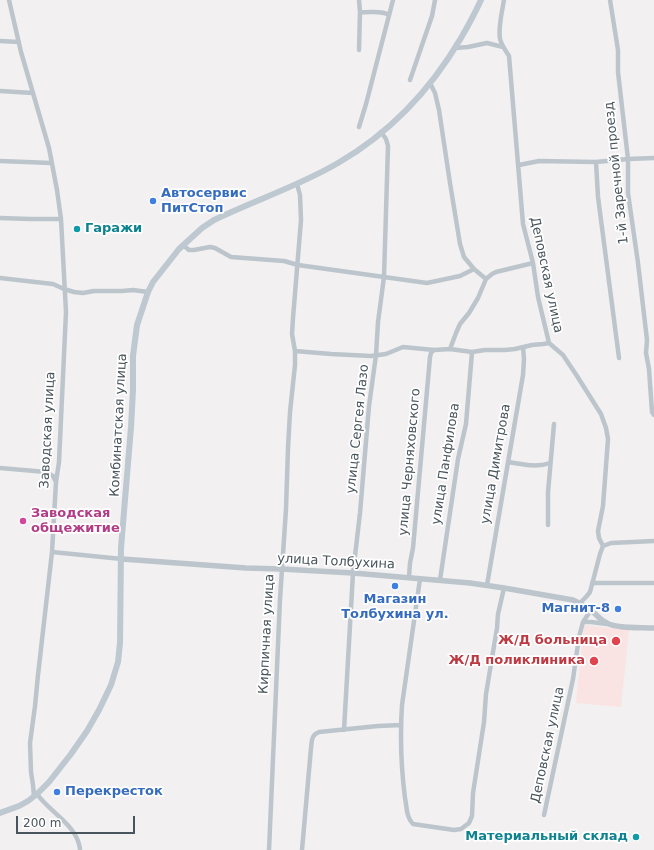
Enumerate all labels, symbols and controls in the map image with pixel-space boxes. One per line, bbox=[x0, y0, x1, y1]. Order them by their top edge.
street label: 1-й Заречной проезд bbox=[602, 101, 632, 245]
place label: Автосервис ПитСтоп bbox=[161, 186, 247, 217]
marker: Автосервис ПитСтоп bbox=[148, 196, 158, 206]
street label: Деповская улица bbox=[526, 215, 566, 335]
place label: Гаражи bbox=[85, 221, 142, 237]
marker: Гаражи bbox=[72, 224, 82, 234]
street label: Комбинатская улица bbox=[107, 353, 131, 497]
street label: улица Сергея Лазо bbox=[343, 363, 373, 495]
street label: Заводская улица bbox=[37, 371, 59, 489]
street label: улица Черняховского bbox=[396, 388, 424, 536]
street label: улица Панфилова bbox=[429, 402, 463, 526]
street label: улица Димитрова bbox=[478, 403, 514, 525]
place label: Заводская общежитие bbox=[31, 506, 120, 537]
marker: Заводская общежитие bbox=[18, 516, 28, 526]
street label: улица Толбухина bbox=[277, 551, 395, 573]
street label: Кирпичная улица bbox=[256, 574, 278, 694]
marker: Магазин Толбухина ул. bbox=[390, 581, 400, 591]
place label: Магазин Толбухина ул. bbox=[341, 592, 449, 623]
place label: Магнит-8 bbox=[541, 601, 610, 617]
marker: Магнит-8 bbox=[613, 604, 623, 614]
place label: Ж/Д больница bbox=[498, 633, 607, 649]
marker: Ж/Д больница bbox=[610, 635, 622, 647]
place label: Ж/Д поликлиника bbox=[449, 653, 585, 669]
marker: Ж/Д поликлиника bbox=[588, 655, 600, 667]
street label: Деповская улица bbox=[528, 685, 568, 805]
place label: Перекресток bbox=[65, 784, 163, 800]
marker: Перекресток bbox=[52, 787, 62, 797]
scale bar bbox=[18, 808, 137, 834]
text: 200 m bbox=[23, 816, 61, 830]
place label: Материальный склад bbox=[465, 829, 628, 845]
marker: Материальный склад bbox=[631, 832, 641, 842]

